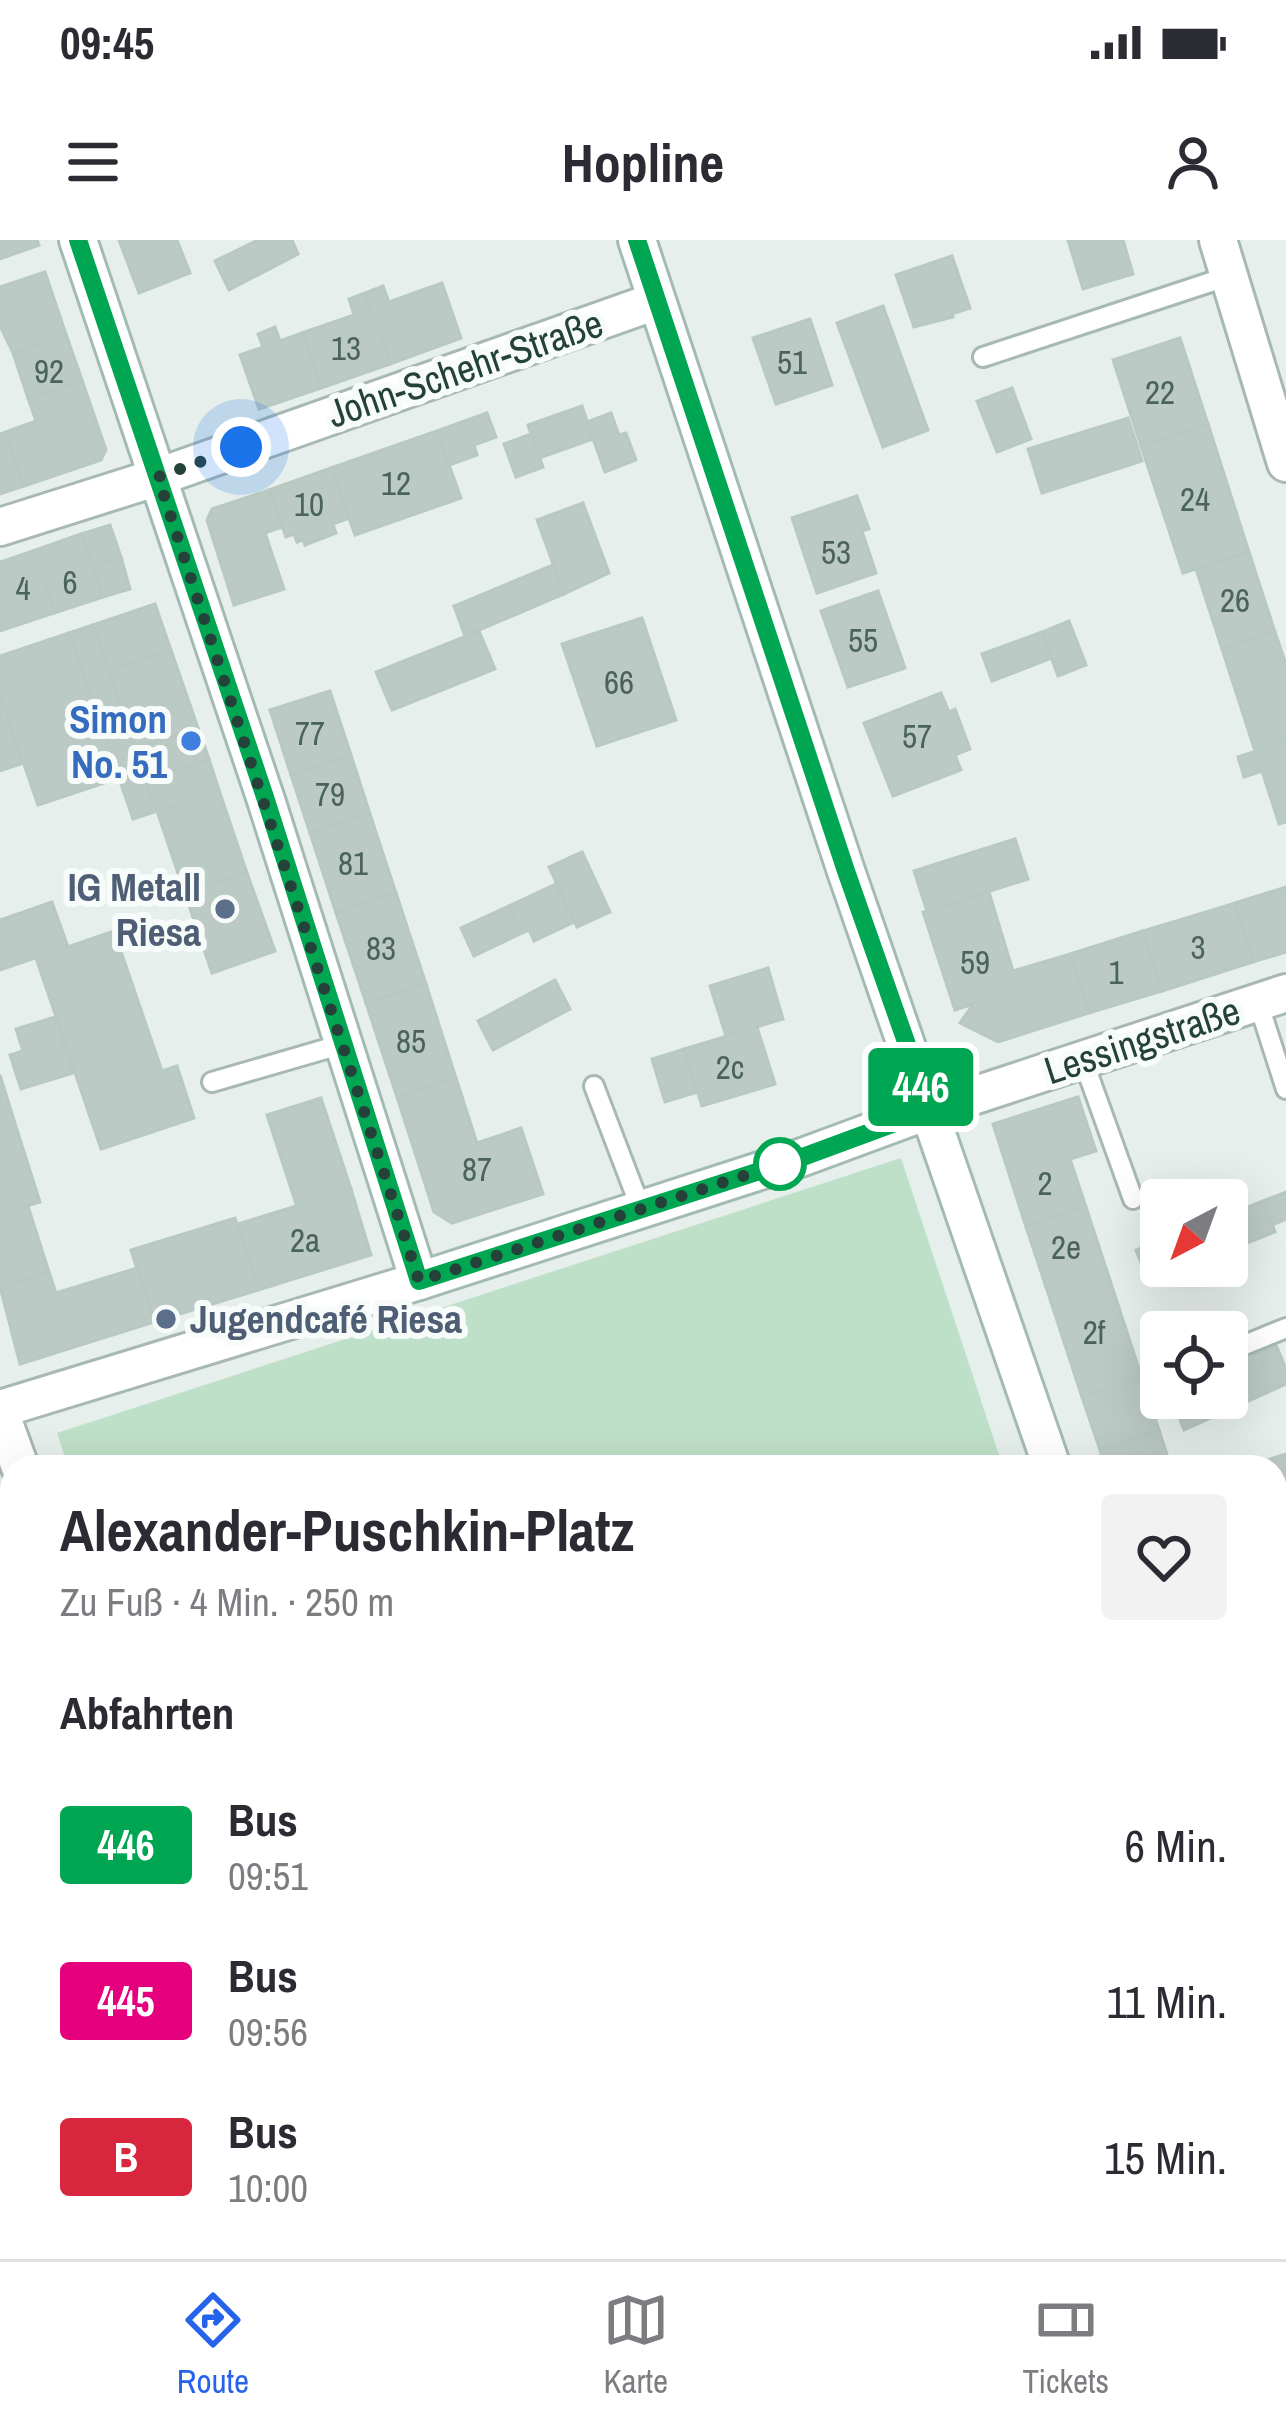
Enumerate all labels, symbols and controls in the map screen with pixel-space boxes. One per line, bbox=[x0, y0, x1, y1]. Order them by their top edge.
text: 09:45 bbox=[60, 12, 154, 73]
text: Hopline bbox=[562, 126, 724, 199]
icon: menu bbox=[60, 129, 126, 195]
icon: person bbox=[1160, 129, 1226, 195]
street label: John-Schehr-Straße bbox=[320, 297, 610, 439]
house number: 13 bbox=[331, 326, 361, 370]
house number: 51 bbox=[777, 340, 807, 384]
house number: 92 bbox=[34, 349, 64, 393]
house number: 22 bbox=[1145, 370, 1175, 414]
your location bbox=[211, 417, 271, 477]
house number: 12 bbox=[381, 461, 411, 505]
house number: 24 bbox=[1180, 477, 1210, 521]
house number: 10 bbox=[294, 482, 324, 526]
house number: 53 bbox=[821, 530, 851, 574]
house number: 6 bbox=[62, 560, 78, 604]
house number: 4 bbox=[15, 566, 31, 610]
house number: 26 bbox=[1220, 578, 1250, 622]
house number: 55 bbox=[848, 618, 878, 662]
house number: 66 bbox=[604, 660, 634, 704]
place label: Simon No. 51 bbox=[69, 693, 167, 790]
house number: 77 bbox=[295, 711, 325, 755]
house number: 57 bbox=[902, 714, 932, 758]
marker: Simon No. 51 bbox=[178, 728, 204, 754]
house number: 79 bbox=[315, 772, 345, 816]
house number: 81 bbox=[338, 841, 368, 885]
place label: IG Metall Riesa bbox=[68, 861, 201, 958]
marker: IG Metall Riesa bbox=[212, 896, 238, 922]
house number: 3 bbox=[1190, 925, 1206, 969]
house number: 83 bbox=[366, 926, 396, 970]
house number: 59 bbox=[960, 940, 990, 984]
house number: 1 bbox=[1108, 950, 1124, 994]
street label: Lessingstraße bbox=[1038, 984, 1246, 1096]
house number: 85 bbox=[396, 1019, 426, 1063]
house number: 2c bbox=[716, 1045, 744, 1089]
line badge: 446 bbox=[852, 1048, 990, 1126]
text: 446 bbox=[892, 1059, 950, 1115]
unlabelled marker bbox=[755, 1139, 805, 1189]
house number: 87 bbox=[462, 1147, 492, 1191]
house number: 2 bbox=[1037, 1161, 1053, 1205]
north arrow bbox=[1140, 1179, 1248, 1287]
map controls bbox=[1140, 1179, 1248, 1419]
house number: 2a bbox=[290, 1218, 320, 1262]
house number: 2e bbox=[1051, 1225, 1081, 1269]
place label: Jugendcafé Riesa bbox=[190, 1293, 462, 1345]
marker: Jugendcafé Riesa bbox=[153, 1306, 179, 1332]
house number: 2f bbox=[1083, 1310, 1106, 1354]
button: locate bbox=[1140, 1311, 1248, 1419]
text: Alexander-Puschkin-Platz bbox=[60, 1492, 634, 1569]
button: heart bbox=[1101, 1494, 1227, 1620]
text: Zu Fuß · 4 Min. · 250 m bbox=[60, 1576, 394, 1628]
text: Abfahrten bbox=[60, 1682, 234, 1743]
text: Bus bbox=[228, 1789, 298, 1850]
text: 6 Min. bbox=[1124, 1815, 1227, 1876]
text: 446 bbox=[97, 1817, 155, 1873]
text: 09:51 bbox=[228, 1850, 308, 1902]
text: Bus bbox=[228, 1945, 298, 2006]
text: 11 Min. bbox=[1107, 1971, 1227, 2032]
text: 445 bbox=[97, 1973, 155, 2029]
text: 09:56 bbox=[228, 2006, 308, 2058]
text: Bus bbox=[228, 2101, 298, 2162]
text: 15 Min. bbox=[1104, 2127, 1227, 2188]
text: B bbox=[114, 2129, 138, 2185]
text: 10:00 bbox=[228, 2162, 308, 2214]
tab: Route bbox=[177, 2287, 249, 2403]
tab: Karte bbox=[603, 2287, 669, 2403]
tab: Tickets bbox=[1023, 2287, 1109, 2403]

